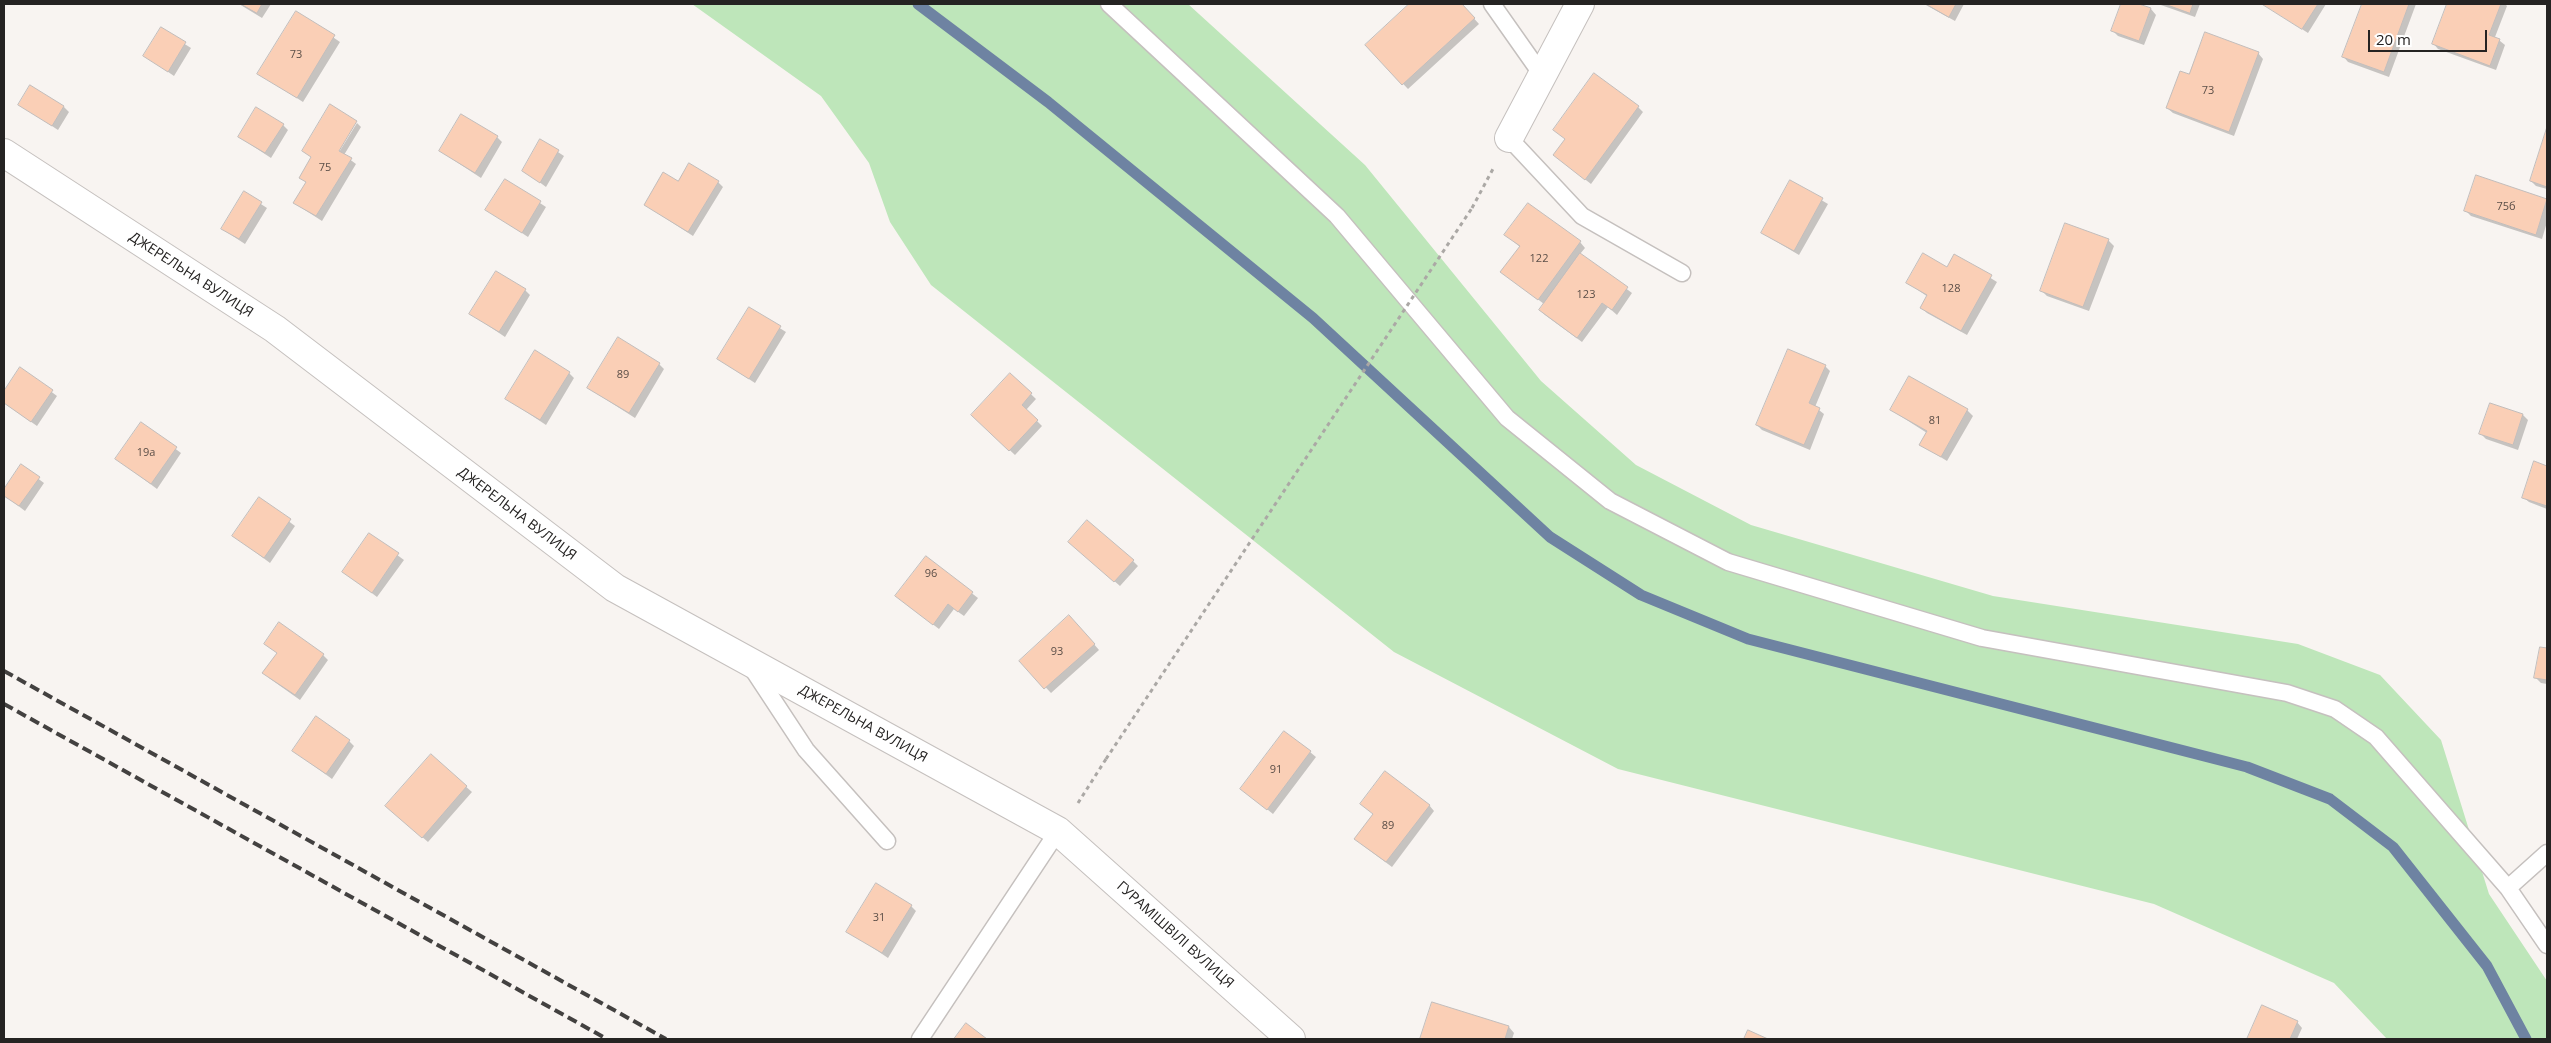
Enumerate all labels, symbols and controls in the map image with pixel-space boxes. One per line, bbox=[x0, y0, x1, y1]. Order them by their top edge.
scale bar bbox=[2371, 20, 2490, 52]
text: 20 m bbox=[2376, 29, 2411, 49]
house number: 73 bbox=[290, 48, 302, 62]
house number: 73 bbox=[2202, 84, 2214, 98]
house number: 75 bbox=[319, 161, 331, 175]
house number: 75б bbox=[2496, 200, 2516, 214]
street label: ДЖЕРЕЛЬНА ВУЛИЦЯ bbox=[126, 229, 256, 321]
house number: 122 bbox=[1530, 252, 1548, 266]
house number: 128 bbox=[1942, 282, 1960, 296]
house number: 123 bbox=[1577, 288, 1595, 302]
house number: 89 bbox=[617, 368, 629, 382]
house number: 81 bbox=[1929, 414, 1941, 428]
house number: 19а bbox=[137, 446, 155, 460]
street label: ДЖЕРЕЛЬНА ВУЛИЦЯ bbox=[454, 464, 580, 564]
house number: 96 bbox=[925, 567, 937, 581]
house number: 93 bbox=[1051, 645, 1063, 659]
street label: ДЖЕРЕЛЬНА ВУЛИЦЯ bbox=[796, 682, 930, 766]
house number: 91 bbox=[1270, 763, 1282, 777]
house number: 89 bbox=[1382, 819, 1394, 833]
street label: ГУРАМІШВІЛІ ВУЛИЦЯ bbox=[1113, 878, 1237, 992]
house number: 31 bbox=[873, 911, 885, 925]

